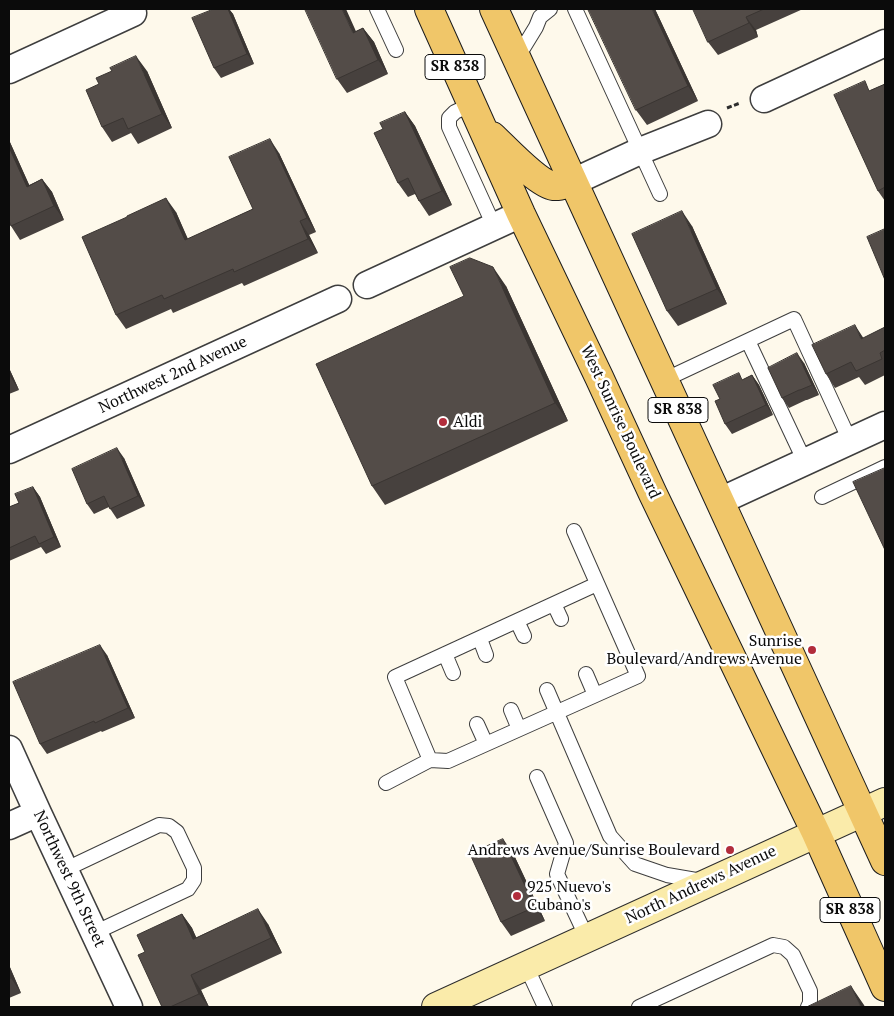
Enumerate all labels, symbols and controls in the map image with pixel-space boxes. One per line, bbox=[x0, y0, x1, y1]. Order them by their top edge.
road number: SR 838 bbox=[425, 54, 485, 80]
street label: Northwest 2nd Avenue bbox=[96, 332, 250, 418]
street label: West Sunrise Boulevard bbox=[576, 342, 664, 502]
road number: SR 838 bbox=[648, 398, 708, 422]
place label: Aldi bbox=[453, 412, 482, 432]
marker: Aldi bbox=[437, 416, 449, 428]
place label: Sunrise Boulevard/Andrews Avenue bbox=[606, 631, 802, 669]
marker: Sunrise Boulevard/Andrews Avenue bbox=[806, 644, 818, 656]
street label: Northwest 9th Street bbox=[29, 808, 109, 950]
place label: Andrews Avenue/Sunrise Boulevard bbox=[467, 840, 720, 860]
street label: North Andrews Avenue bbox=[623, 842, 779, 928]
marker: Andrews Avenue/Sunrise Boulevard bbox=[724, 844, 736, 856]
place label: 925 Nuevo's Cubano's bbox=[527, 877, 611, 915]
marker: 925 Nuevo's Cubano's bbox=[511, 890, 523, 902]
road number: SR 838 bbox=[820, 898, 880, 922]

